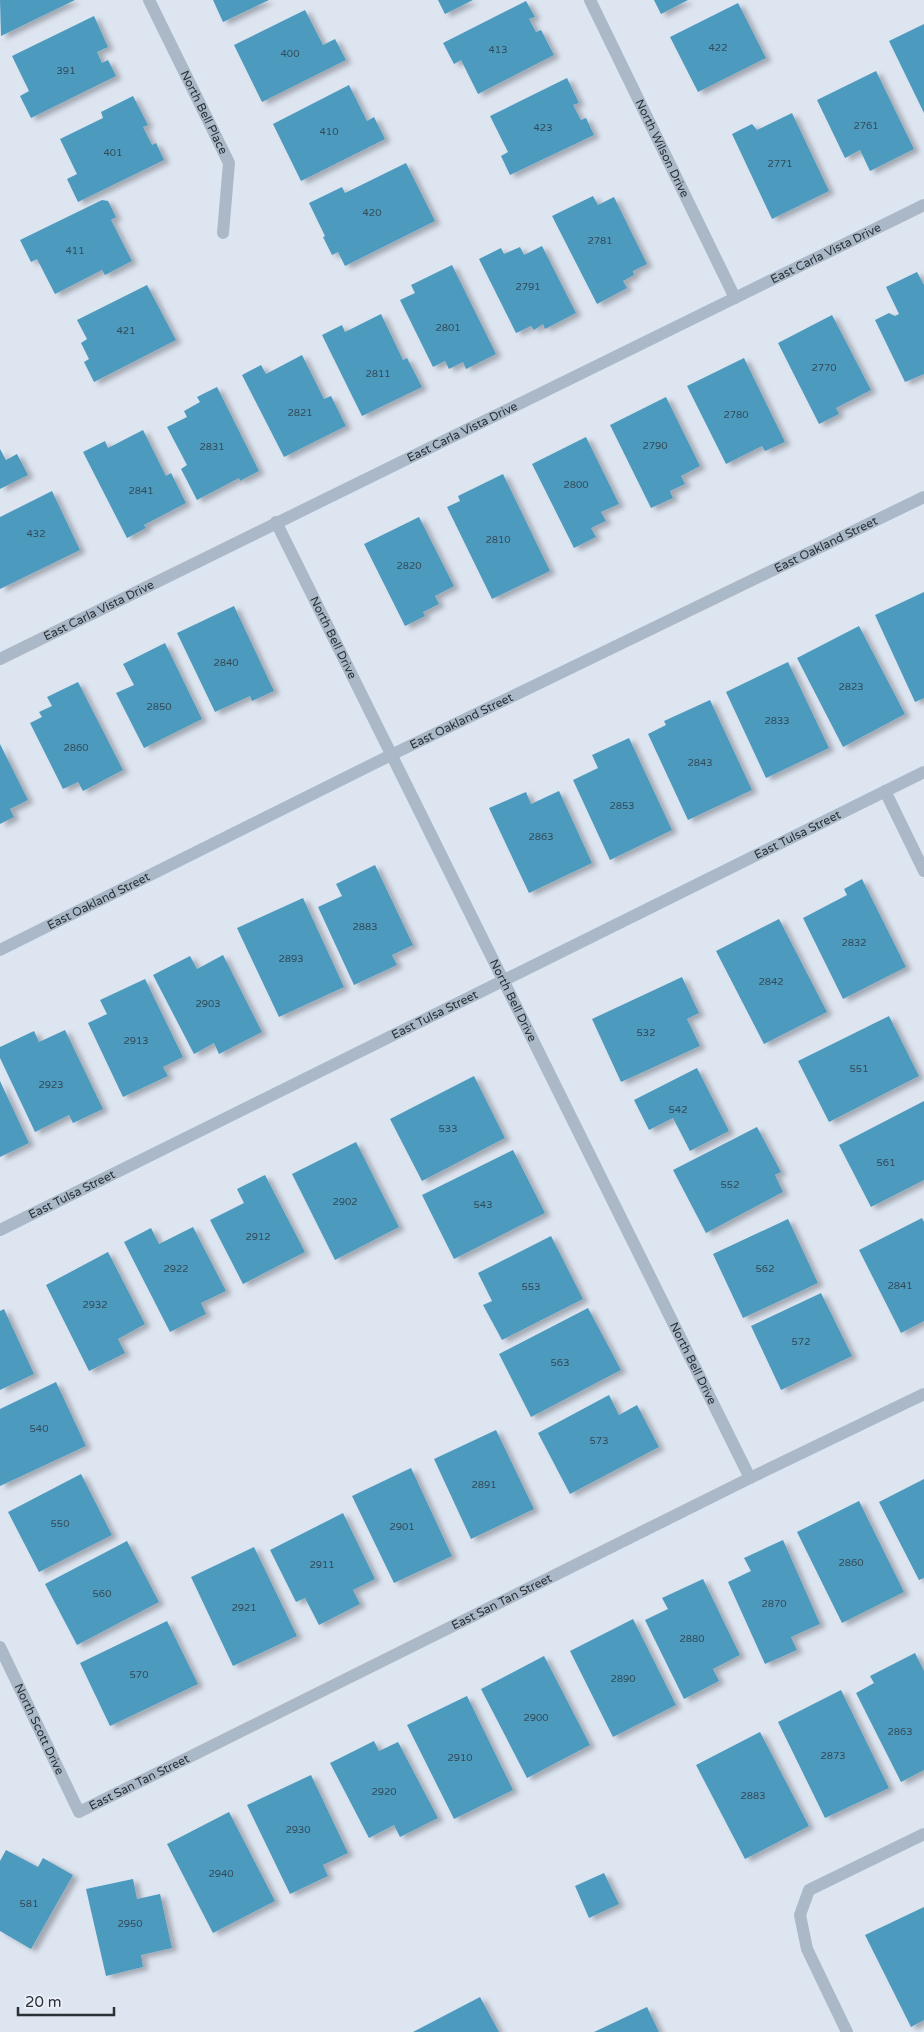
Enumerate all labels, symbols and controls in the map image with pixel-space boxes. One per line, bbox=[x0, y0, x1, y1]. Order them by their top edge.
house number: 422 bbox=[709, 42, 727, 54]
house number: 413 bbox=[489, 44, 507, 56]
house number: 400 bbox=[281, 48, 299, 60]
house number: 391 bbox=[57, 65, 75, 77]
street label: North Bell Place bbox=[178, 68, 231, 157]
street label: North Wilson Drive bbox=[632, 97, 692, 200]
house number: 2761 bbox=[853, 120, 879, 132]
house number: 423 bbox=[534, 122, 552, 134]
house number: 410 bbox=[320, 126, 338, 138]
house number: 401 bbox=[104, 147, 122, 159]
house number: 2771 bbox=[767, 158, 793, 170]
house number: 420 bbox=[363, 207, 381, 219]
street label: East Carla Vista Drive bbox=[768, 220, 883, 286]
house number: 2781 bbox=[587, 235, 613, 247]
house number: 411 bbox=[66, 245, 84, 257]
house number: 2791 bbox=[515, 281, 541, 293]
house number: 2801 bbox=[435, 322, 461, 334]
house number: 421 bbox=[117, 325, 135, 337]
house number: 2770 bbox=[811, 362, 837, 374]
house number: 2811 bbox=[365, 368, 391, 380]
street label: East Carla Vista Drive bbox=[405, 399, 520, 465]
house number: 2821 bbox=[287, 407, 313, 419]
house number: 2780 bbox=[723, 409, 749, 421]
house number: 2790 bbox=[642, 440, 668, 452]
house number: 2831 bbox=[199, 441, 225, 453]
house number: 2800 bbox=[563, 479, 589, 491]
house number: 2841 bbox=[128, 485, 154, 497]
street label: East Oakland Street bbox=[772, 513, 880, 575]
house number: 432 bbox=[27, 528, 45, 540]
house number: 2810 bbox=[485, 534, 511, 546]
house number: 2820 bbox=[396, 560, 422, 572]
street label: East Carla Vista Drive bbox=[41, 577, 156, 644]
street label: North Bell Drive bbox=[307, 594, 360, 681]
house number: 2840 bbox=[213, 657, 239, 669]
house number: 2823 bbox=[838, 681, 864, 693]
street label: East Oakland Street bbox=[407, 690, 515, 752]
house number: 2850 bbox=[146, 701, 172, 713]
house number: 2833 bbox=[764, 715, 790, 727]
house number: 2860 bbox=[63, 742, 89, 754]
house number: 2843 bbox=[687, 757, 713, 769]
house number: 2853 bbox=[609, 800, 635, 812]
street label: East Tulsa Street bbox=[752, 807, 843, 862]
house number: 2863 bbox=[528, 831, 554, 843]
street label: East Oakland Street bbox=[45, 869, 152, 932]
house number: 2883 bbox=[352, 921, 378, 933]
house number: 2832 bbox=[841, 937, 867, 949]
house number: 2893 bbox=[278, 953, 304, 965]
street label: North Bell Drive bbox=[487, 957, 540, 1044]
house number: 2842 bbox=[758, 976, 784, 988]
street label: East Tulsa Street bbox=[389, 987, 480, 1042]
house number: 2903 bbox=[195, 998, 221, 1010]
house number: 532 bbox=[637, 1027, 655, 1039]
house number: 2913 bbox=[123, 1035, 149, 1047]
house number: 551 bbox=[850, 1063, 868, 1075]
house number: 2923 bbox=[38, 1079, 64, 1091]
house number: 542 bbox=[669, 1104, 687, 1116]
house number: 533 bbox=[439, 1123, 457, 1135]
house number: 561 bbox=[877, 1157, 895, 1169]
street label: East Tulsa Street bbox=[26, 1167, 118, 1222]
house number: 552 bbox=[721, 1179, 739, 1191]
house number: 2902 bbox=[332, 1196, 358, 1208]
house number: 543 bbox=[474, 1199, 492, 1211]
house number: 2912 bbox=[245, 1231, 271, 1243]
house number: 2922 bbox=[163, 1263, 189, 1275]
house number: 562 bbox=[756, 1263, 774, 1275]
house number: 2841 bbox=[887, 1280, 913, 1292]
house number: 553 bbox=[522, 1281, 540, 1293]
house number: 2932 bbox=[82, 1299, 108, 1311]
street label: North Bell Drive bbox=[667, 1320, 720, 1407]
house number: 572 bbox=[792, 1336, 810, 1348]
house number: 563 bbox=[551, 1357, 569, 1369]
house number: 540 bbox=[30, 1423, 48, 1435]
house number: 573 bbox=[590, 1435, 608, 1447]
house number: 2891 bbox=[471, 1479, 497, 1491]
house number: 550 bbox=[51, 1518, 69, 1530]
house number: 2901 bbox=[389, 1521, 415, 1533]
house number: 2860 bbox=[838, 1557, 864, 1569]
house number: 2911 bbox=[309, 1559, 335, 1571]
street label: East San Tan Street bbox=[449, 1571, 554, 1632]
house number: 560 bbox=[93, 1588, 111, 1600]
house number: 2870 bbox=[761, 1598, 787, 1610]
house number: 2921 bbox=[231, 1602, 257, 1614]
house number: 2880 bbox=[679, 1633, 705, 1645]
house number: 570 bbox=[130, 1669, 148, 1681]
house number: 2890 bbox=[610, 1673, 636, 1685]
street label: North Scott Drive bbox=[12, 1681, 67, 1777]
house number: 2900 bbox=[523, 1712, 549, 1724]
house number: 2863 bbox=[887, 1726, 913, 1738]
house number: 2873 bbox=[820, 1750, 846, 1762]
street label: East San Tan Street bbox=[87, 1751, 192, 1813]
house number: 2910 bbox=[447, 1752, 473, 1764]
house number: 2920 bbox=[371, 1786, 397, 1798]
house number: 2883 bbox=[740, 1790, 766, 1802]
house number: 2930 bbox=[285, 1824, 311, 1836]
house number: 2940 bbox=[208, 1868, 234, 1880]
house number: 581 bbox=[20, 1898, 38, 1910]
house number: 2950 bbox=[117, 1918, 143, 1930]
scale bar bbox=[18, 1984, 114, 2016]
text: 20 m bbox=[25, 1993, 62, 2011]

